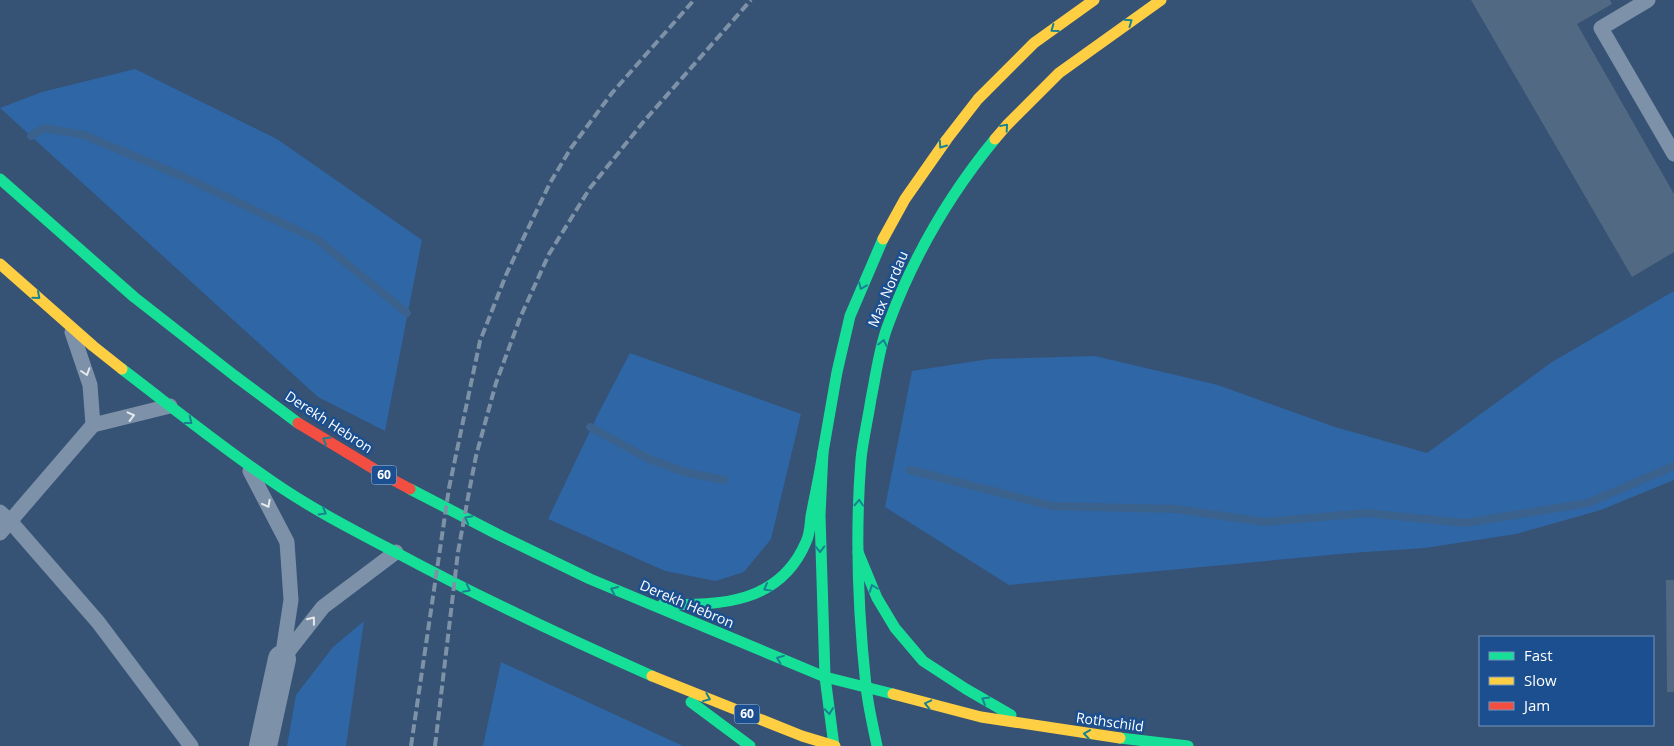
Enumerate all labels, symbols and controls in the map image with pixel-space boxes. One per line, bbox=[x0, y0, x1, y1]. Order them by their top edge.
one-way arrow bbox=[1123, 19, 1133, 28]
one-way arrow bbox=[1051, 23, 1060, 31]
one-way arrow bbox=[1000, 124, 1008, 133]
one-way arrow bbox=[939, 139, 948, 149]
street label: Max Nordau bbox=[863, 248, 912, 330]
one-way arrow bbox=[858, 281, 869, 290]
one-way arrow bbox=[31, 290, 40, 299]
one-way arrow bbox=[877, 338, 888, 347]
one-way arrow bbox=[80, 368, 90, 376]
street label: Derekh Hebron bbox=[282, 386, 377, 457]
one-way arrow bbox=[127, 411, 136, 422]
one-way arrow bbox=[183, 415, 193, 424]
one-way arrow bbox=[322, 436, 331, 446]
road number: 60 bbox=[372, 466, 396, 484]
one-way arrow bbox=[261, 499, 271, 508]
one-way arrow bbox=[853, 499, 864, 507]
one-way arrow bbox=[318, 506, 327, 516]
one-way arrow bbox=[464, 515, 473, 525]
one-way arrow bbox=[815, 545, 825, 553]
street label: Derekh Hebron bbox=[637, 575, 737, 632]
one-way arrow bbox=[763, 582, 772, 592]
one-way arrow bbox=[461, 583, 470, 593]
one-way arrow bbox=[869, 584, 879, 593]
one-way arrow bbox=[610, 585, 619, 596]
one-way arrow bbox=[307, 617, 316, 626]
legend bbox=[1479, 636, 1654, 726]
text: Fast bbox=[1524, 645, 1553, 665]
one-way arrow bbox=[776, 655, 785, 666]
text: Slow bbox=[1524, 670, 1557, 690]
one-way arrow bbox=[702, 692, 711, 703]
text: Jam bbox=[1522, 695, 1550, 715]
one-way arrow bbox=[982, 697, 991, 707]
one-way arrow bbox=[924, 699, 933, 710]
road number: 60 bbox=[734, 704, 760, 724]
street label: Rothschild bbox=[1075, 707, 1145, 736]
one-way arrow bbox=[823, 708, 834, 716]
one-way arrow bbox=[1083, 729, 1092, 739]

